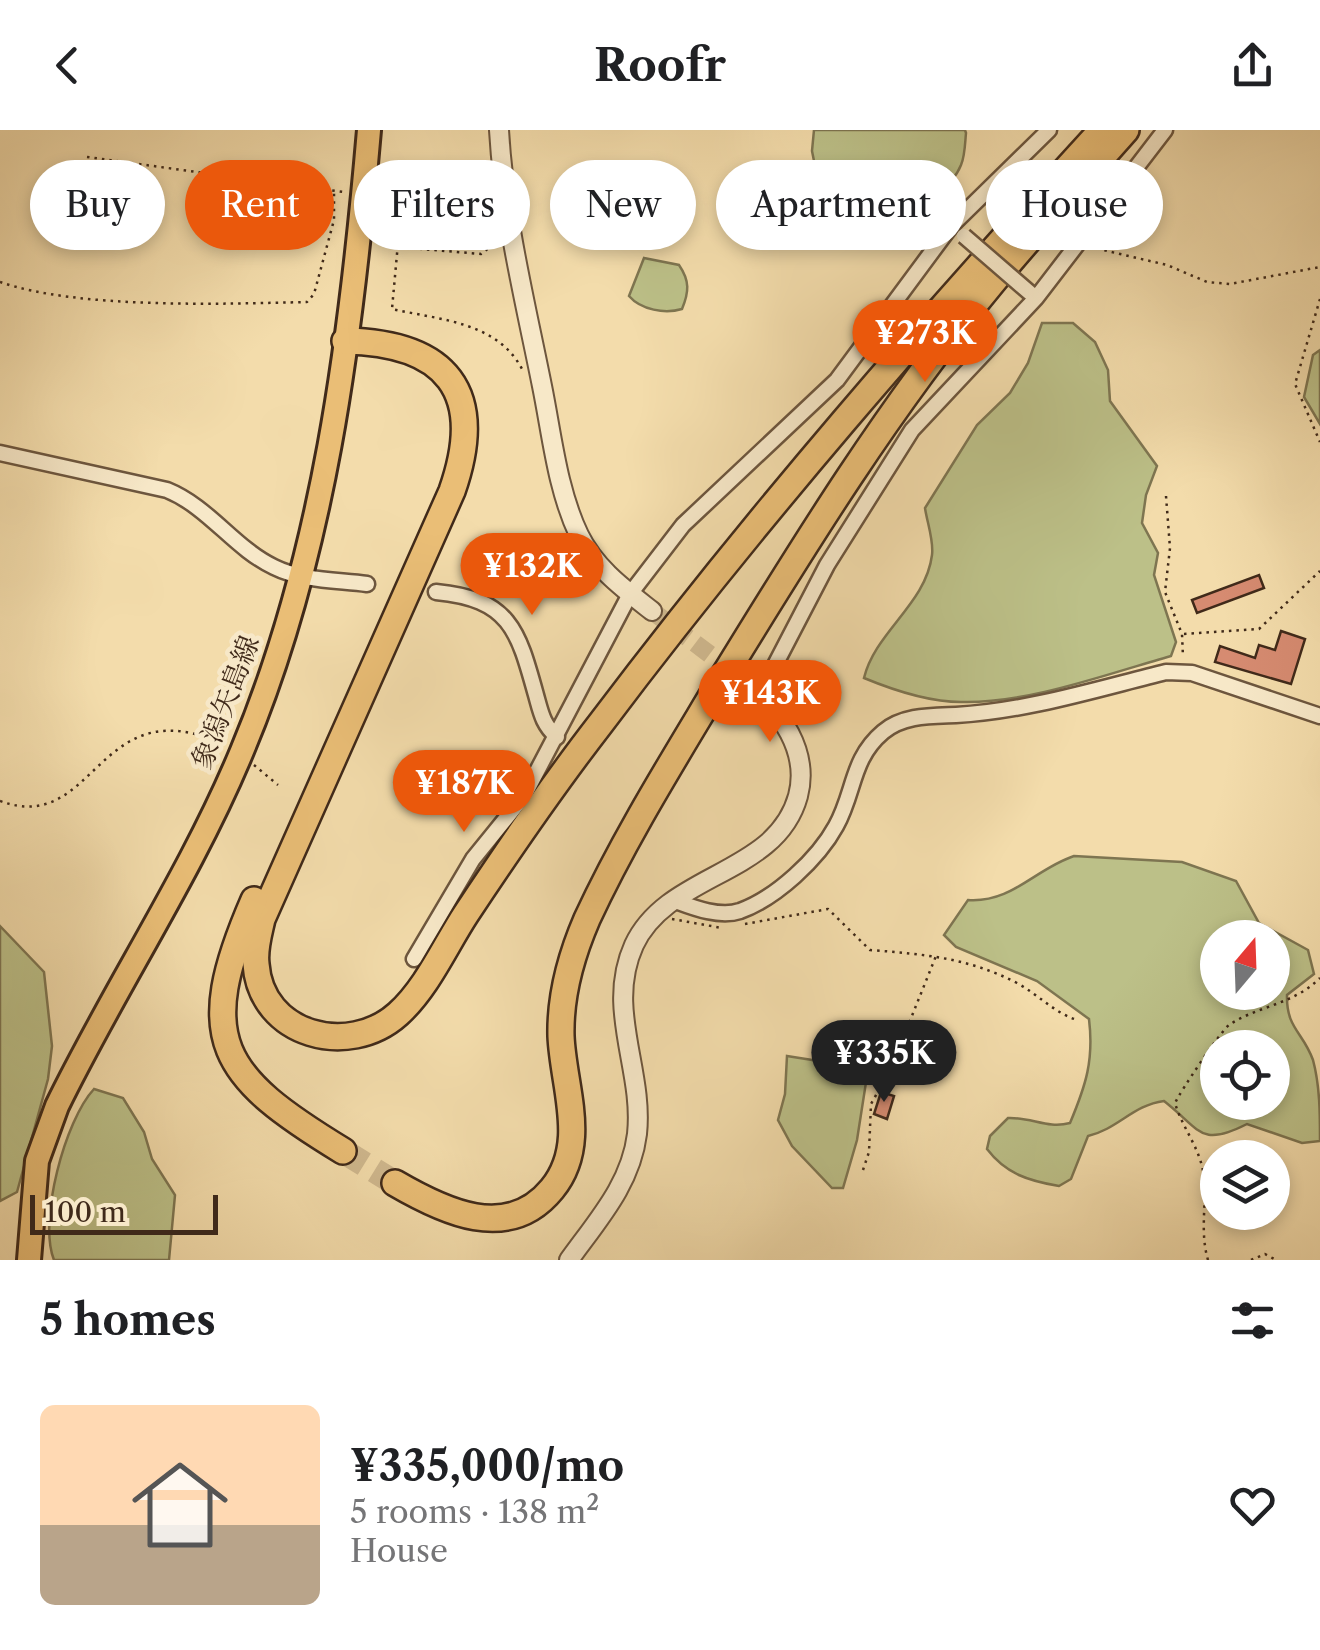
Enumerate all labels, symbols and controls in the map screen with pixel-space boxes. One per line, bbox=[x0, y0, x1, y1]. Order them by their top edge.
text: Roofr bbox=[594, 37, 726, 93]
icon: back bbox=[40, 38, 95, 93]
icon: share bbox=[1225, 38, 1280, 93]
chip: Buy bbox=[30, 160, 165, 250]
chip: Rent bbox=[185, 160, 334, 250]
chip: Filters bbox=[354, 160, 530, 250]
chip: New bbox=[550, 160, 696, 250]
chip: Apartment bbox=[716, 160, 966, 250]
chip: House bbox=[986, 160, 1163, 250]
pin: ¥273K bbox=[855, 300, 995, 385]
text: ¥273K bbox=[874, 313, 976, 352]
pin: ¥132K bbox=[462, 533, 602, 618]
text: ¥132K bbox=[483, 546, 581, 585]
street label: 象潟矢島線 bbox=[184, 631, 266, 773]
pin: ¥143K bbox=[700, 660, 840, 745]
text: ¥143K bbox=[721, 673, 819, 712]
pin: ¥187K bbox=[394, 750, 534, 835]
text: ¥187K bbox=[415, 763, 513, 802]
north arrow bbox=[1200, 920, 1290, 1010]
map controls bbox=[1200, 920, 1290, 1230]
pin: ¥335K bbox=[814, 1020, 954, 1105]
button: locate bbox=[1200, 1030, 1290, 1120]
text: ¥335K bbox=[833, 1033, 935, 1072]
button: layers bbox=[1200, 1140, 1290, 1230]
scale bar bbox=[30, 1190, 218, 1234]
text: 100 m bbox=[45, 1195, 126, 1229]
icon: filters bbox=[1225, 1293, 1280, 1348]
text: 5 homes bbox=[40, 1294, 216, 1346]
text: ¥335,000/mo bbox=[350, 1440, 624, 1492]
icon: home bbox=[120, 1445, 240, 1565]
icon: heart bbox=[1225, 1478, 1280, 1533]
text: 5 rooms · 138 m² bbox=[350, 1492, 599, 1531]
text: House bbox=[350, 1531, 448, 1570]

